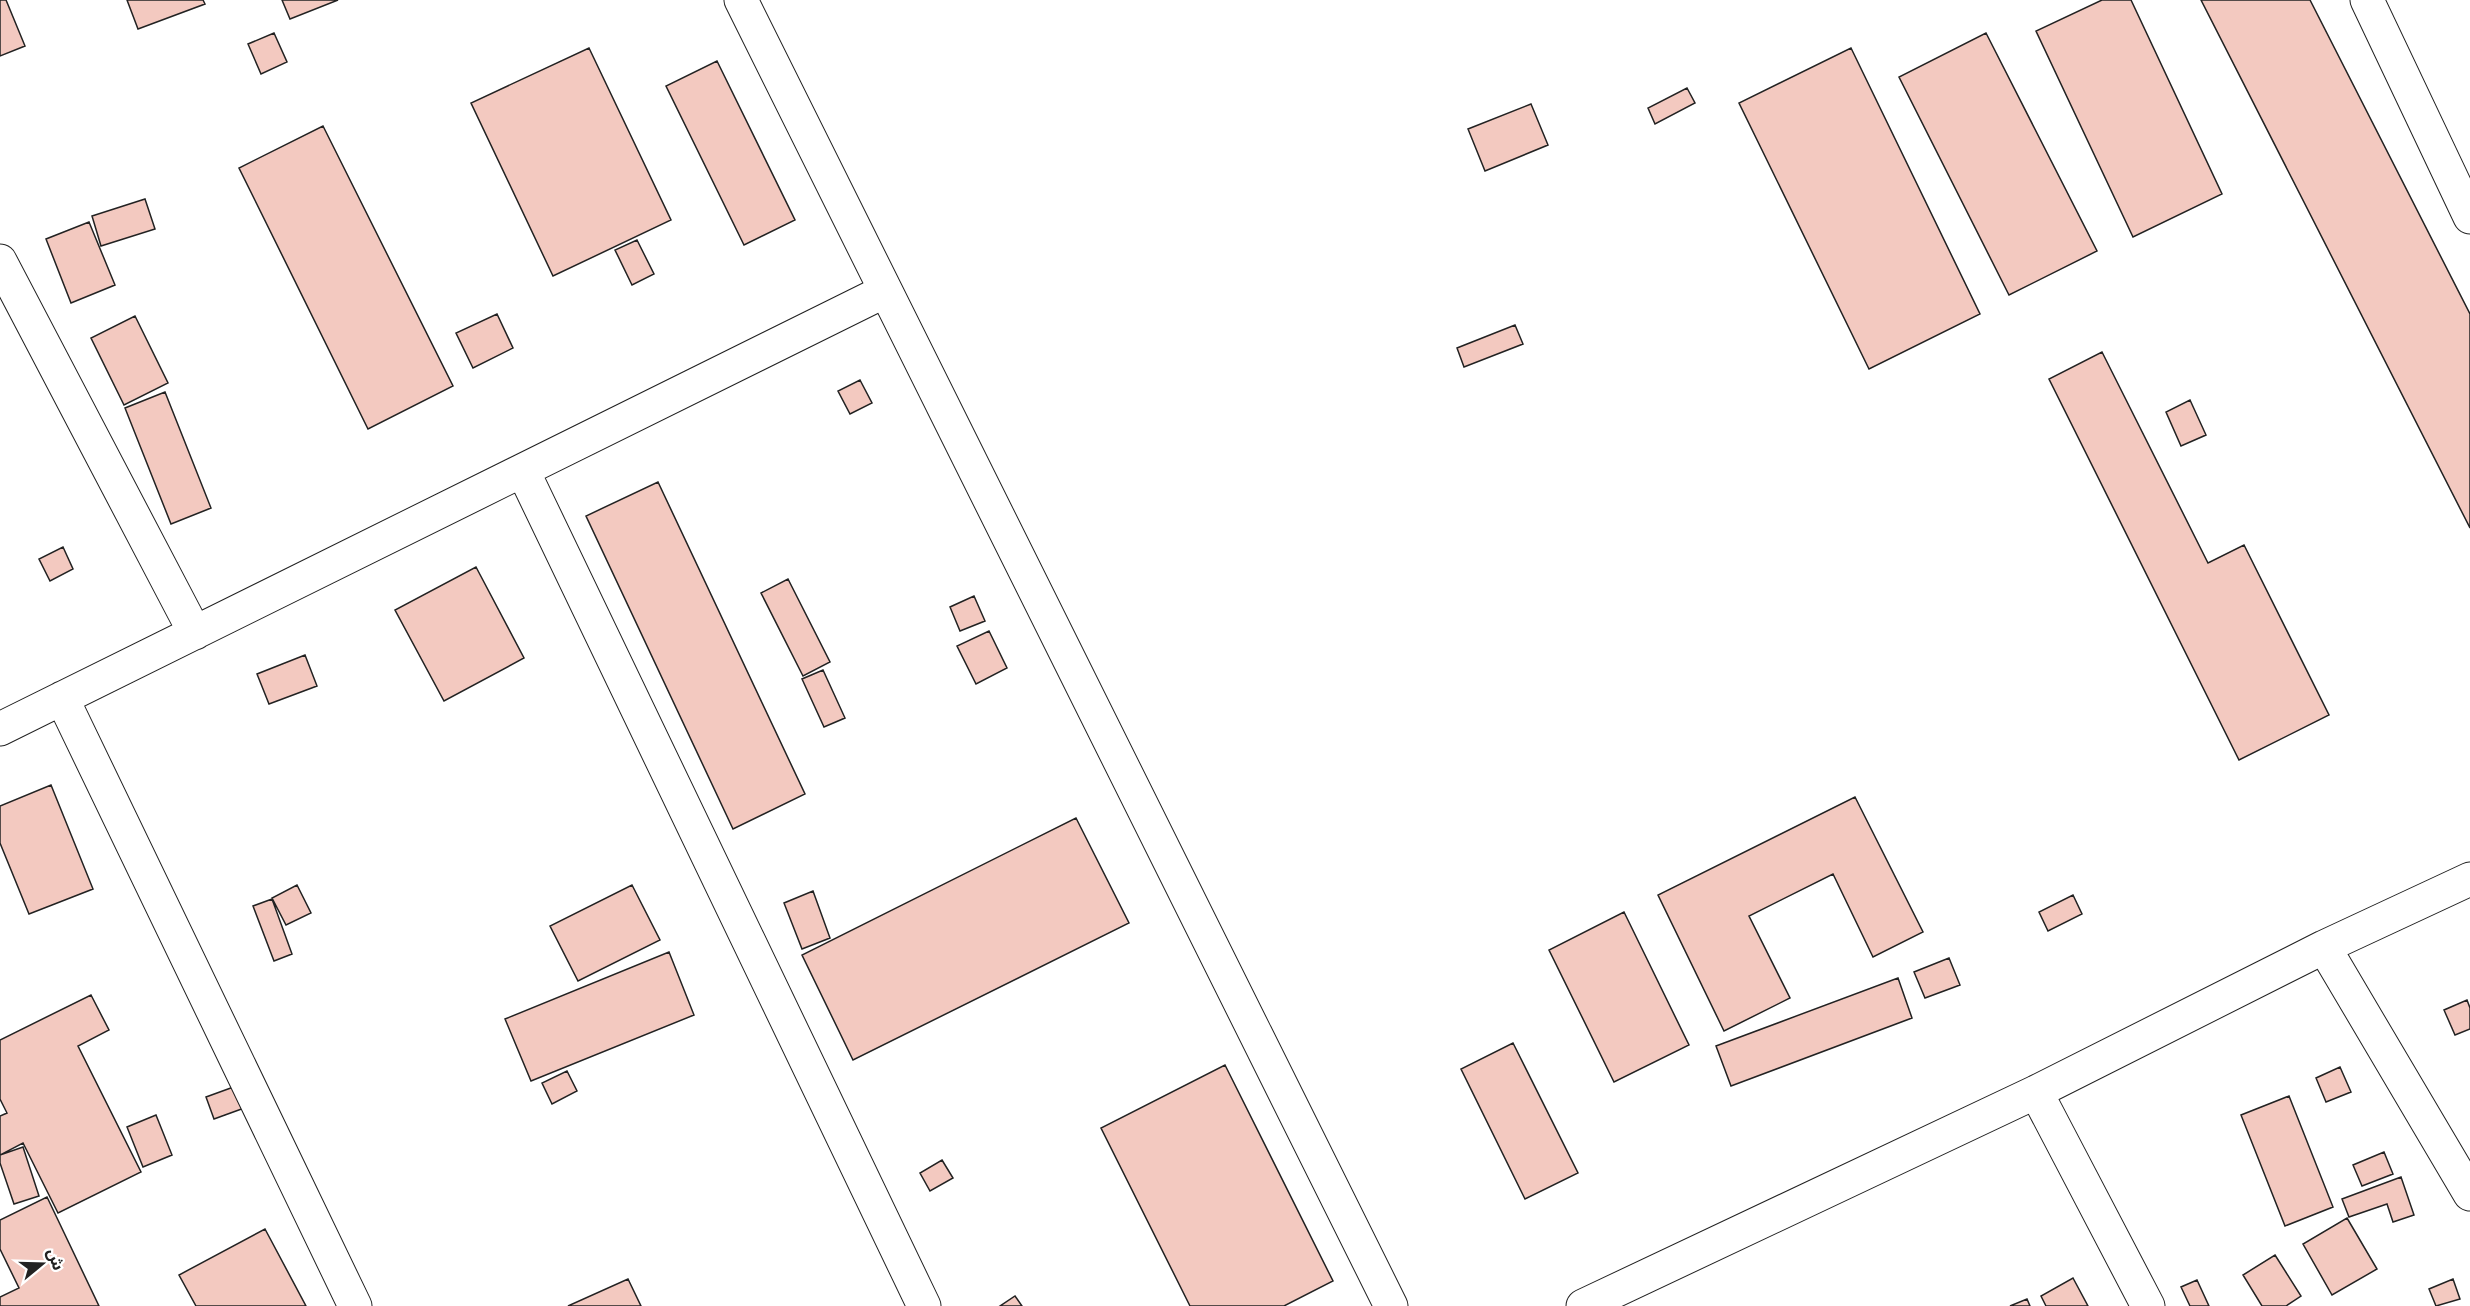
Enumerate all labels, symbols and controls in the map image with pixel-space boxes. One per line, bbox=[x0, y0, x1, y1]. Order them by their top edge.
north arrow bbox=[12, 1234, 72, 1294]
text: ش bbox=[43, 1245, 70, 1273]

